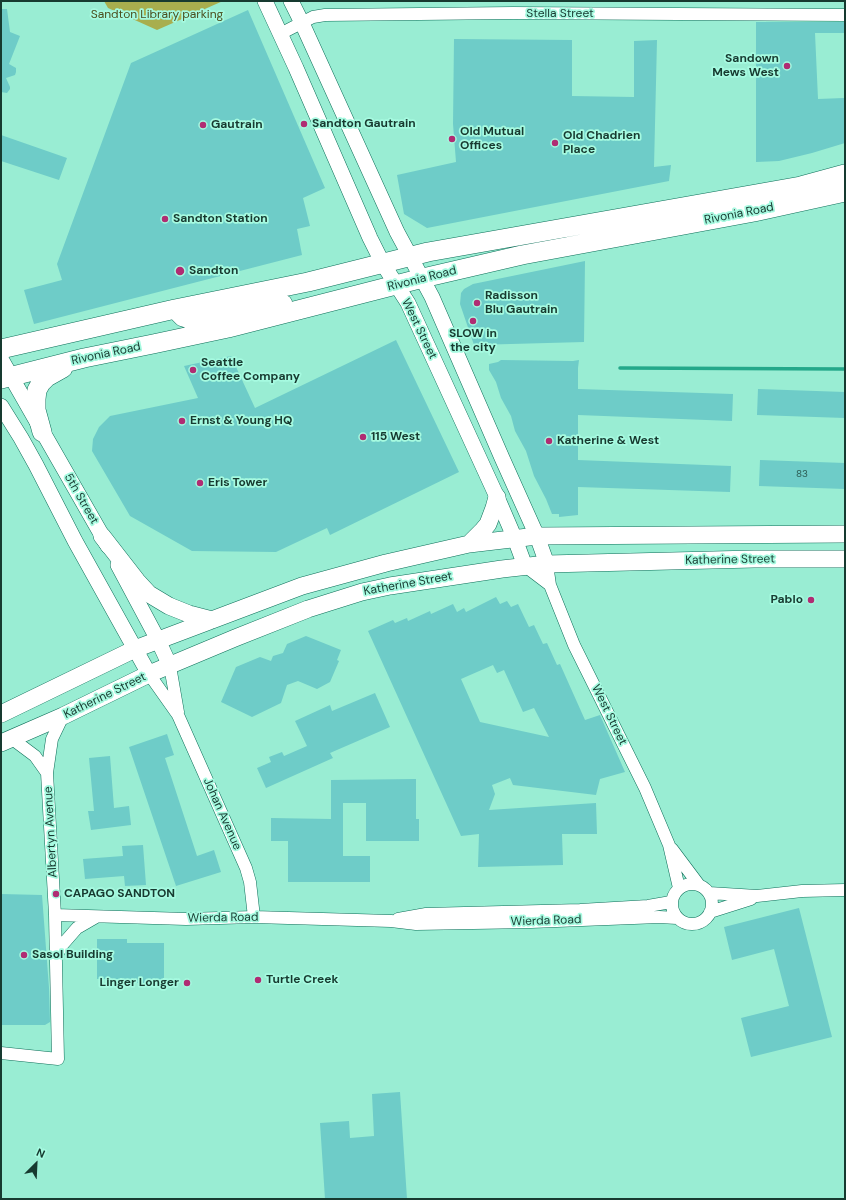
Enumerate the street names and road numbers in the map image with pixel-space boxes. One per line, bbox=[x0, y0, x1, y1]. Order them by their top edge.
street label: Stella Street bbox=[526, 7, 594, 21]
street label: Rivonia Road bbox=[703, 200, 775, 228]
street label: Rivonia Road bbox=[386, 263, 458, 295]
street label: West Street bbox=[398, 296, 440, 362]
street label: Rivonia Road bbox=[70, 340, 142, 368]
street label: 5th Street bbox=[61, 471, 101, 527]
street label: Katherine Street bbox=[685, 552, 775, 568]
street label: Katherine Street bbox=[363, 569, 453, 599]
street label: Katherine Street bbox=[62, 670, 148, 722]
street label: West Street bbox=[588, 682, 630, 748]
street label: Johan Avenue bbox=[200, 776, 244, 852]
street label: Albertyn Avenue bbox=[41, 786, 61, 878]
street label: Wierda Road bbox=[188, 910, 258, 926]
street label: Wierda Road bbox=[510, 913, 582, 929]

